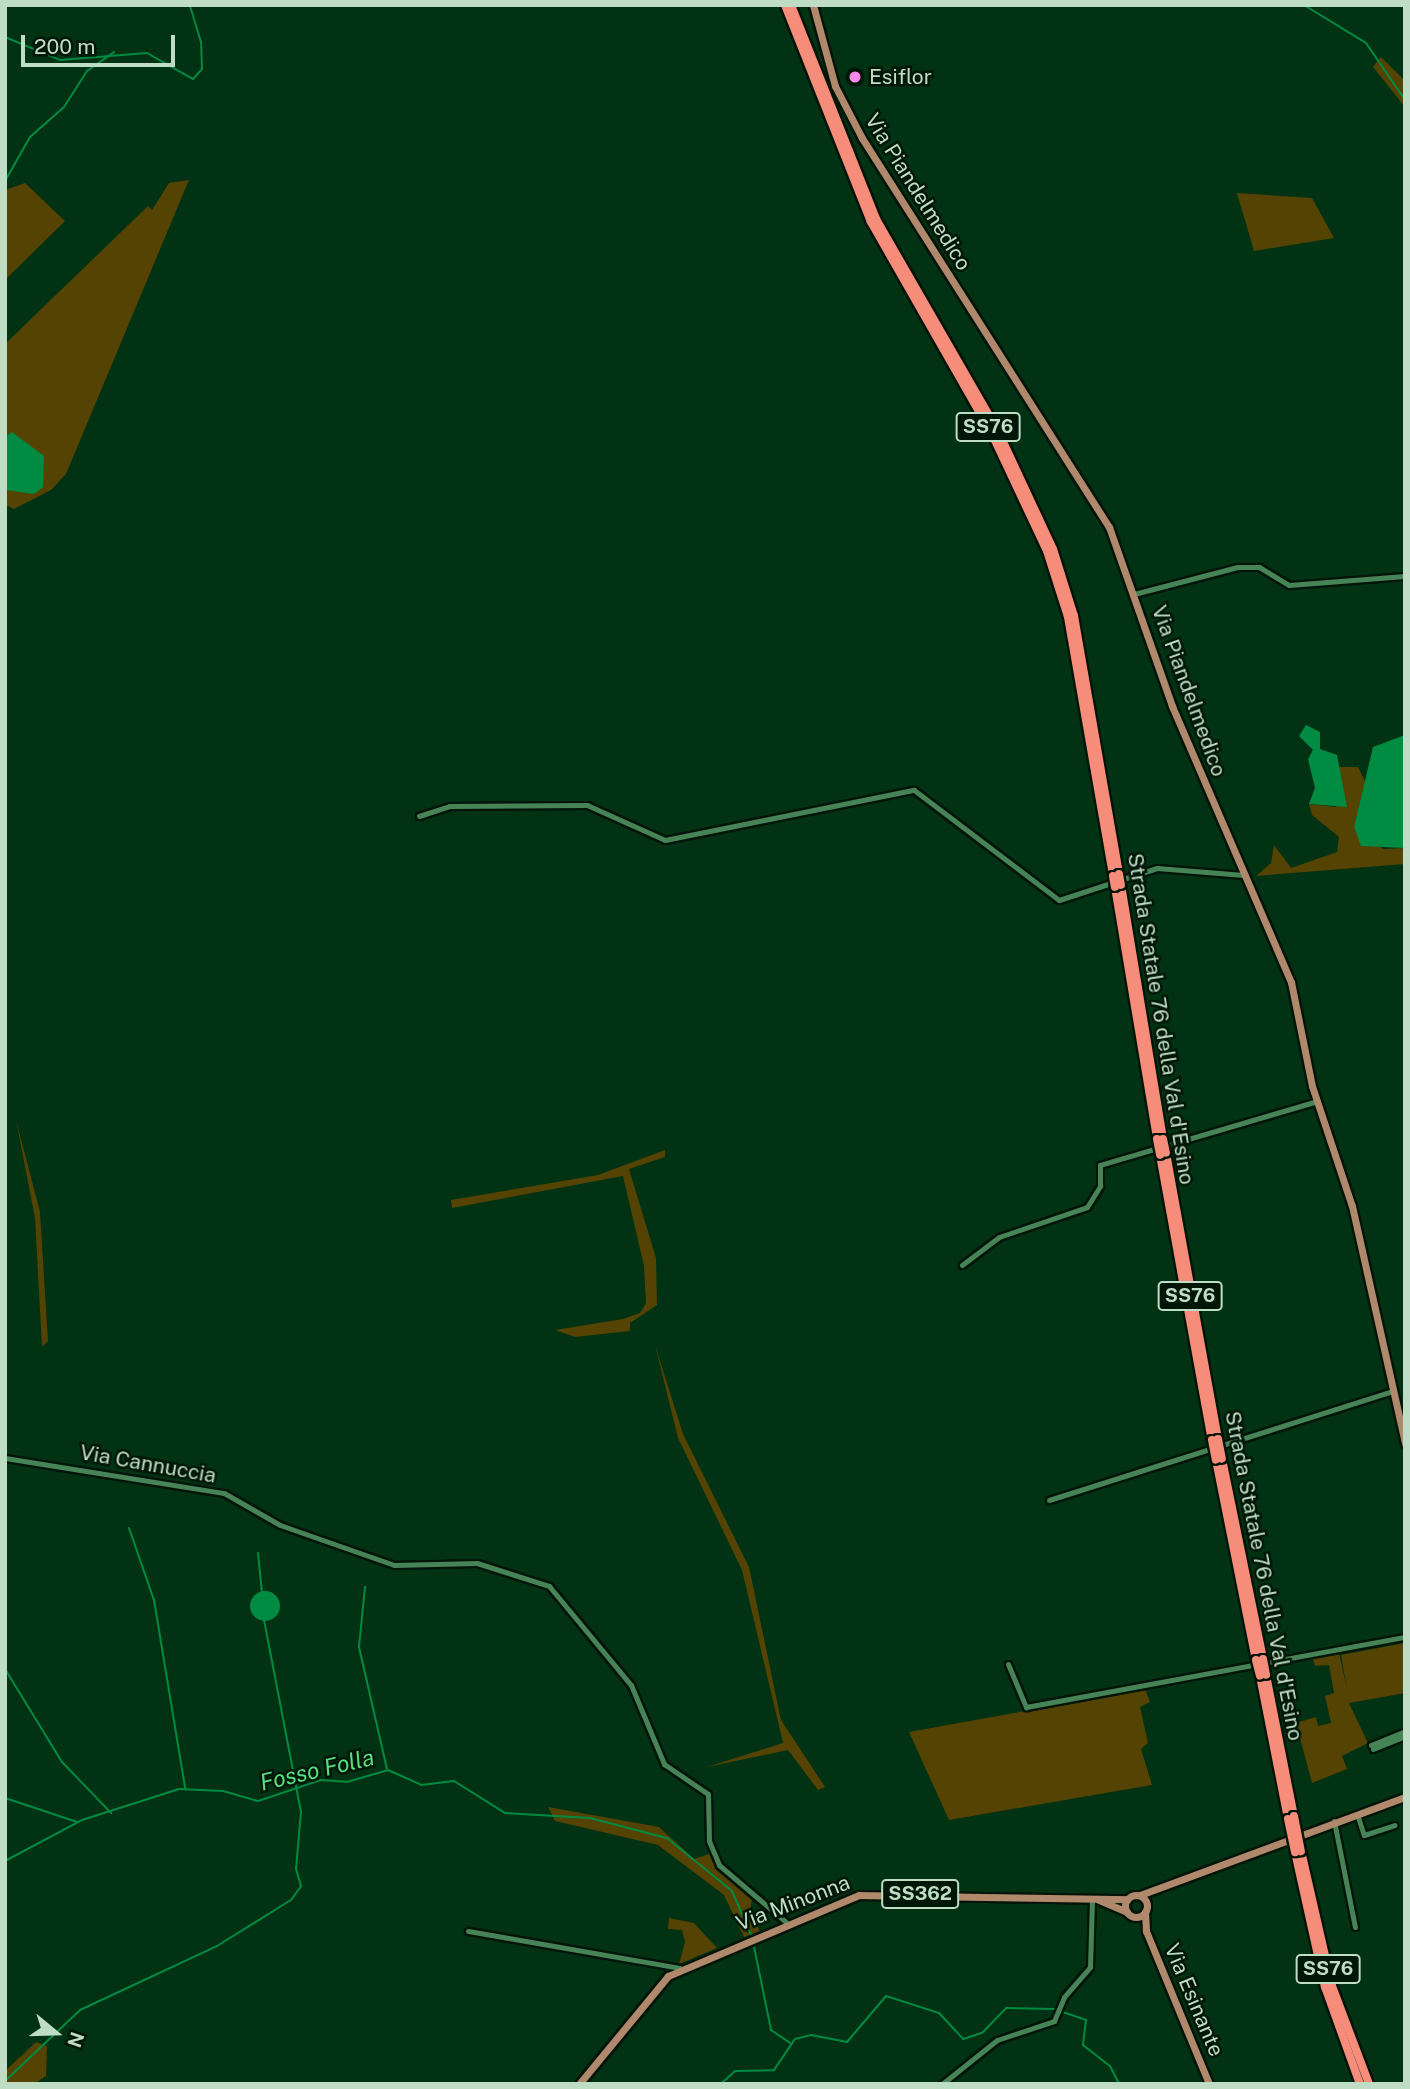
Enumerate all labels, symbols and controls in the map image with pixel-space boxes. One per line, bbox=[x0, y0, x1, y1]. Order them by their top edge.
scale bar bbox=[24, 21, 178, 65]
text: 200 m bbox=[34, 34, 95, 59]
place label: Esiflor bbox=[869, 64, 932, 90]
marker: Esiflor bbox=[847, 69, 863, 85]
street label: Via Piandelmedico bbox=[860, 109, 976, 275]
road number: SS76 bbox=[955, 412, 1021, 442]
street label: Via Piandelmedico bbox=[1146, 602, 1232, 780]
street label: Strada Statale 76 della Val d'Esino bbox=[1122, 851, 1200, 1187]
road number: SS76 bbox=[1157, 1280, 1223, 1312]
street label: Strada Statale 76 della Val d'Esino bbox=[1220, 1408, 1308, 1744]
street label: Via Cannuccia bbox=[78, 1440, 218, 1488]
water label: Fosso Folla bbox=[257, 1743, 377, 1797]
street label: Via Minonna bbox=[733, 1870, 853, 1936]
road number: SS362 bbox=[880, 1878, 960, 1910]
street label: Via Esinante bbox=[1159, 1940, 1229, 2060]
road number: SS76 bbox=[1295, 1954, 1361, 1984]
north arrow bbox=[21, 1998, 91, 2068]
text: N bbox=[63, 2029, 89, 2050]

